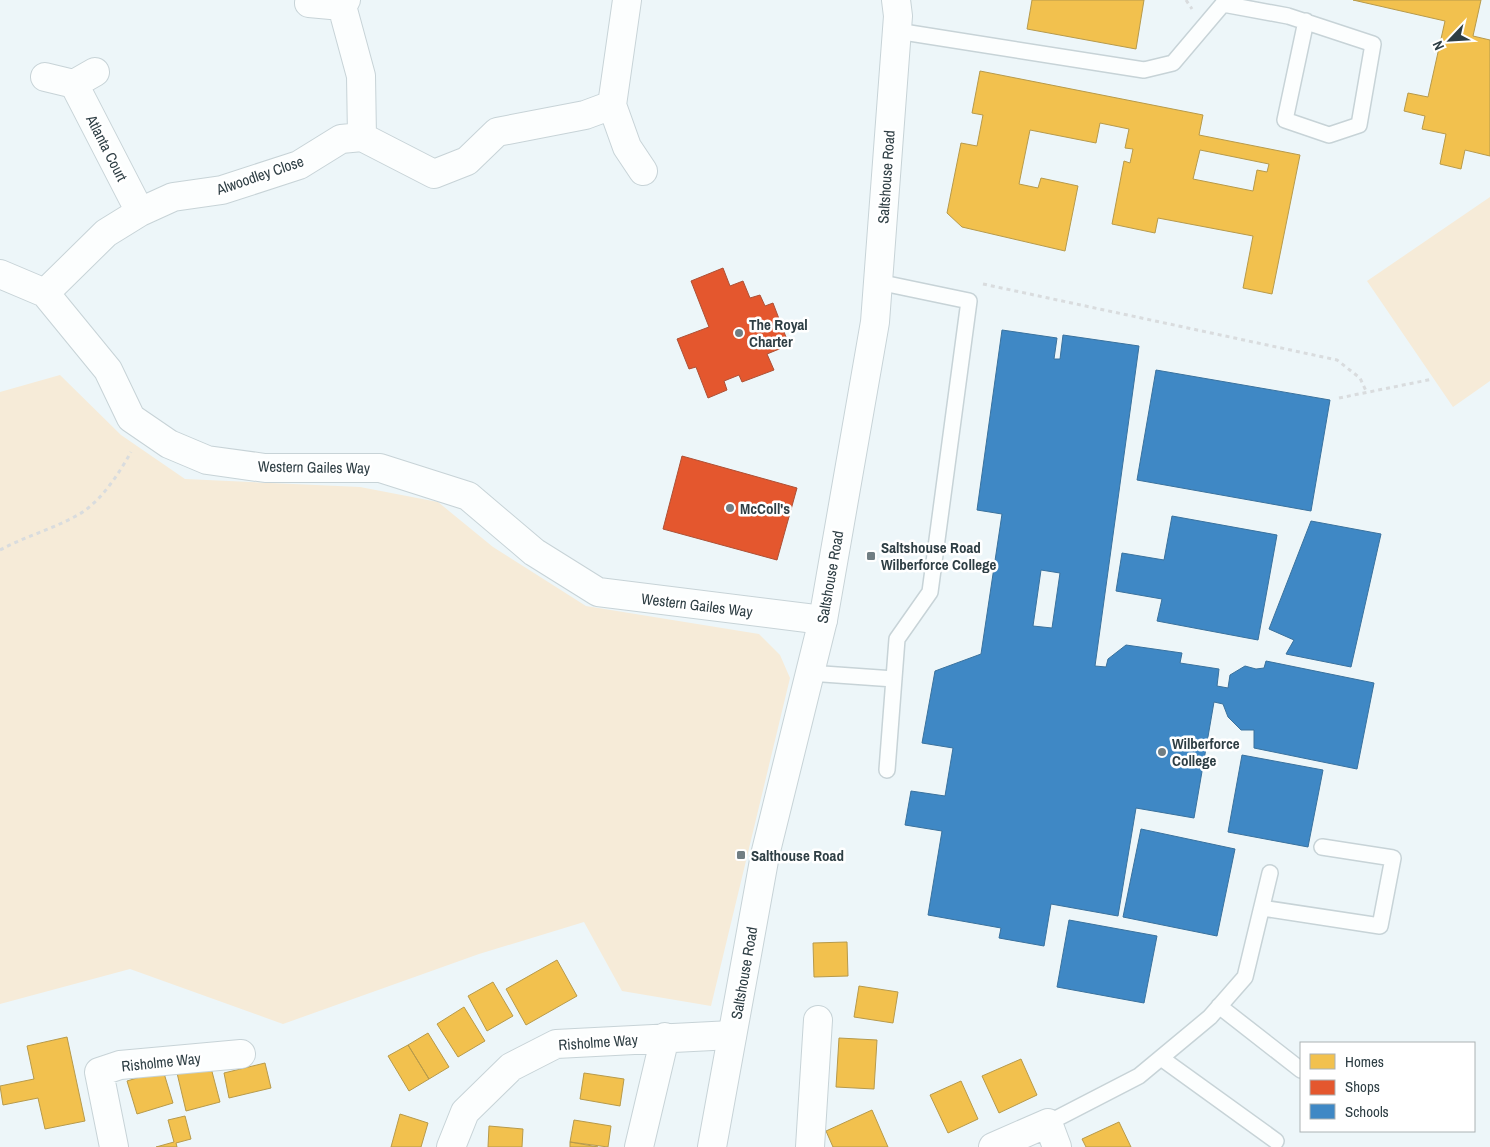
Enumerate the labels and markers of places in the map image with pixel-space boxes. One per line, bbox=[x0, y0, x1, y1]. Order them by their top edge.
place label: The Royal Charter bbox=[749, 314, 808, 352]
marker: The Royal Charter bbox=[733, 327, 745, 339]
place label: McColl's bbox=[740, 498, 790, 519]
marker: McColl's bbox=[724, 502, 736, 514]
place label: Saltshouse Road Wilberforce College bbox=[881, 537, 997, 575]
marker: Saltshouse Road Wilberforce College bbox=[865, 550, 877, 562]
place label: Wilberforce College bbox=[1172, 733, 1240, 771]
marker: Wilberforce College bbox=[1156, 746, 1168, 758]
place label: Salthouse Road bbox=[751, 845, 844, 866]
marker: Salthouse Road bbox=[735, 849, 747, 861]

